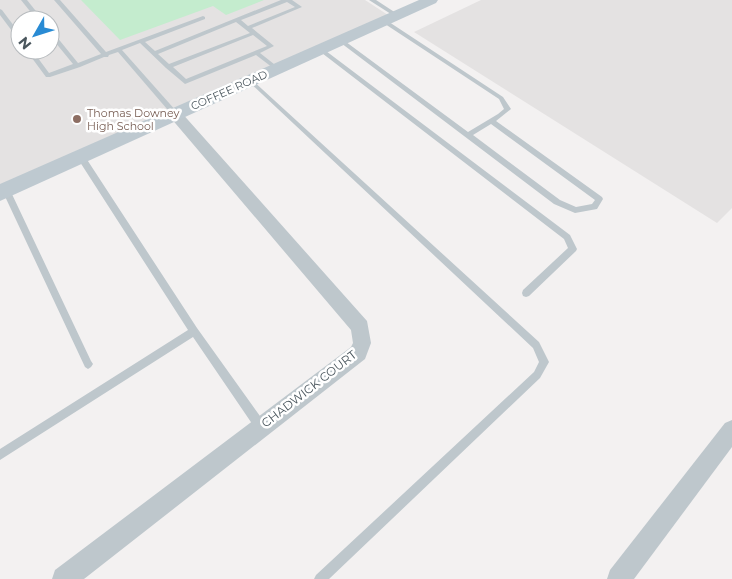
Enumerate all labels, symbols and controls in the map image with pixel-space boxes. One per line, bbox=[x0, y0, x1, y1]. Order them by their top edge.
north arrow bbox=[10, 10, 60, 60]
text: N bbox=[14, 33, 35, 53]
street label: COFFEE ROAD bbox=[189, 67, 269, 113]
place label: Thomas Downey High School bbox=[87, 106, 180, 133]
marker: Thomas Downey High School bbox=[71, 113, 83, 125]
street label: CHADWICK COURT bbox=[258, 347, 359, 430]

